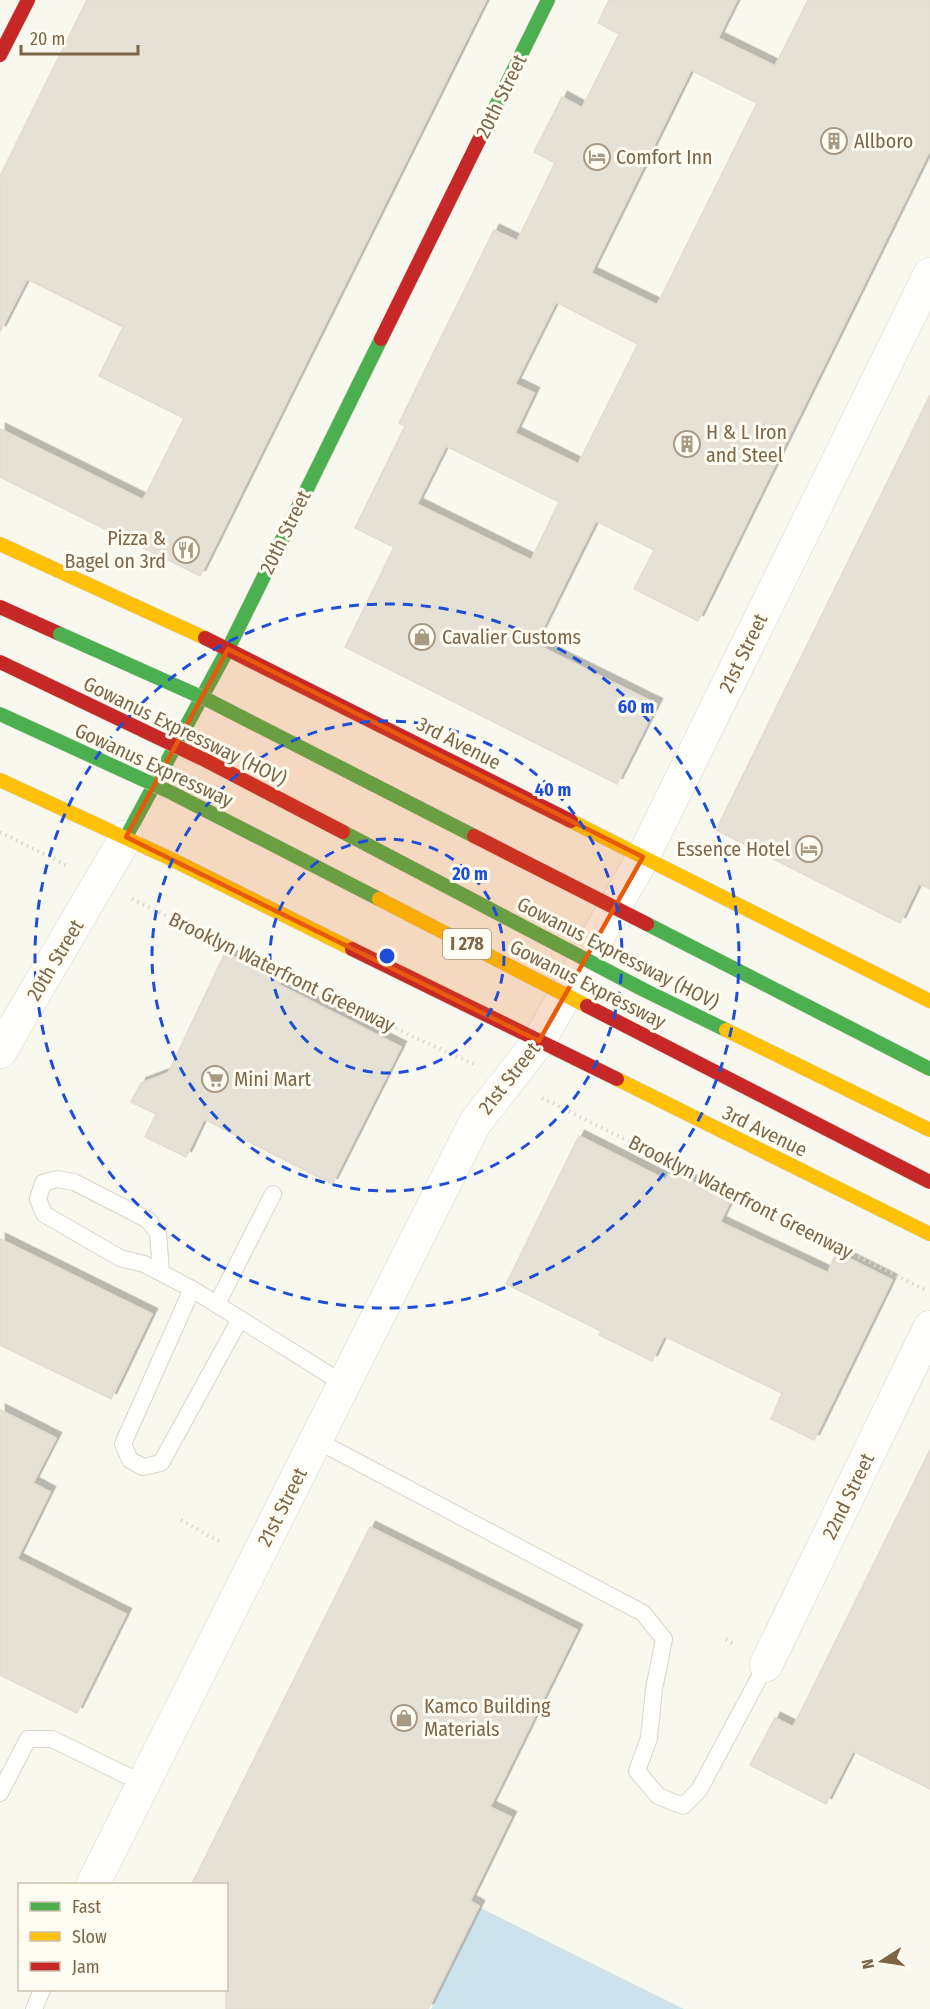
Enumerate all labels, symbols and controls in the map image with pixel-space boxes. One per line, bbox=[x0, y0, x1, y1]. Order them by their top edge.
scale bar bbox=[21, 18, 138, 56]
text: 20 m bbox=[30, 28, 65, 50]
street label: 20th Street bbox=[470, 50, 532, 142]
building icon: Allboro bbox=[819, 126, 849, 156]
place label: Allboro bbox=[854, 129, 913, 153]
hotel icon: Comfort Inn bbox=[582, 142, 612, 172]
place label: Comfort Inn bbox=[616, 145, 713, 169]
place label: H & L Iron and Steel bbox=[706, 420, 787, 467]
building icon: H & L Iron and Steel bbox=[672, 429, 702, 459]
street label: 20th Street bbox=[254, 486, 316, 578]
place label: Pizza & Bagel on 3rd bbox=[65, 526, 166, 573]
restaurant icon: Pizza & Bagel on 3rd bbox=[171, 535, 201, 565]
street label: 21st Street bbox=[714, 609, 773, 697]
shop icon: Cavalier Customs bbox=[407, 622, 437, 652]
place label: Cavalier Customs bbox=[442, 625, 581, 649]
street label: Gowanus Expressway (HOV) bbox=[79, 671, 291, 791]
text: 60 m bbox=[618, 696, 654, 718]
street label: 3rd Avenue bbox=[413, 712, 505, 774]
street label: Gowanus Expressway bbox=[71, 718, 237, 812]
text: 40 m bbox=[535, 779, 571, 801]
hotel icon: Essence Hotel bbox=[794, 834, 824, 864]
place label: Essence Hotel bbox=[677, 837, 790, 861]
text: 20 m bbox=[451, 863, 488, 885]
street label: Gowanus Expressway (HOV) bbox=[513, 892, 723, 1014]
street label: Brooklyn Waterfront Greenway bbox=[165, 907, 399, 1037]
street label: 20th Street bbox=[21, 915, 89, 1005]
road number: I 278 bbox=[443, 929, 491, 959]
street label: Gowanus Expressway bbox=[506, 934, 670, 1034]
centre of rings bbox=[377, 946, 397, 966]
street label: 21st Street bbox=[473, 1037, 545, 1119]
supermarket icon: Mini Mart bbox=[200, 1064, 230, 1094]
place label: Mini Mart bbox=[234, 1067, 312, 1091]
street label: 3rd Avenue bbox=[719, 1100, 811, 1162]
street label: Brooklyn Waterfront Greenway bbox=[625, 1130, 857, 1264]
street label: 22nd Street bbox=[817, 1449, 879, 1543]
street label: 21st Street bbox=[252, 1463, 312, 1550]
place label: Kamco Building Materials bbox=[424, 1694, 551, 1741]
shop icon: Kamco Building Materials bbox=[389, 1703, 419, 1733]
legend bbox=[18, 1883, 228, 1991]
text: Fast bbox=[72, 1896, 101, 1918]
text: Slow bbox=[72, 1926, 107, 1948]
north arrow bbox=[852, 1931, 912, 1991]
text: Jam bbox=[72, 1956, 100, 1978]
text: N bbox=[858, 1957, 878, 1971]

